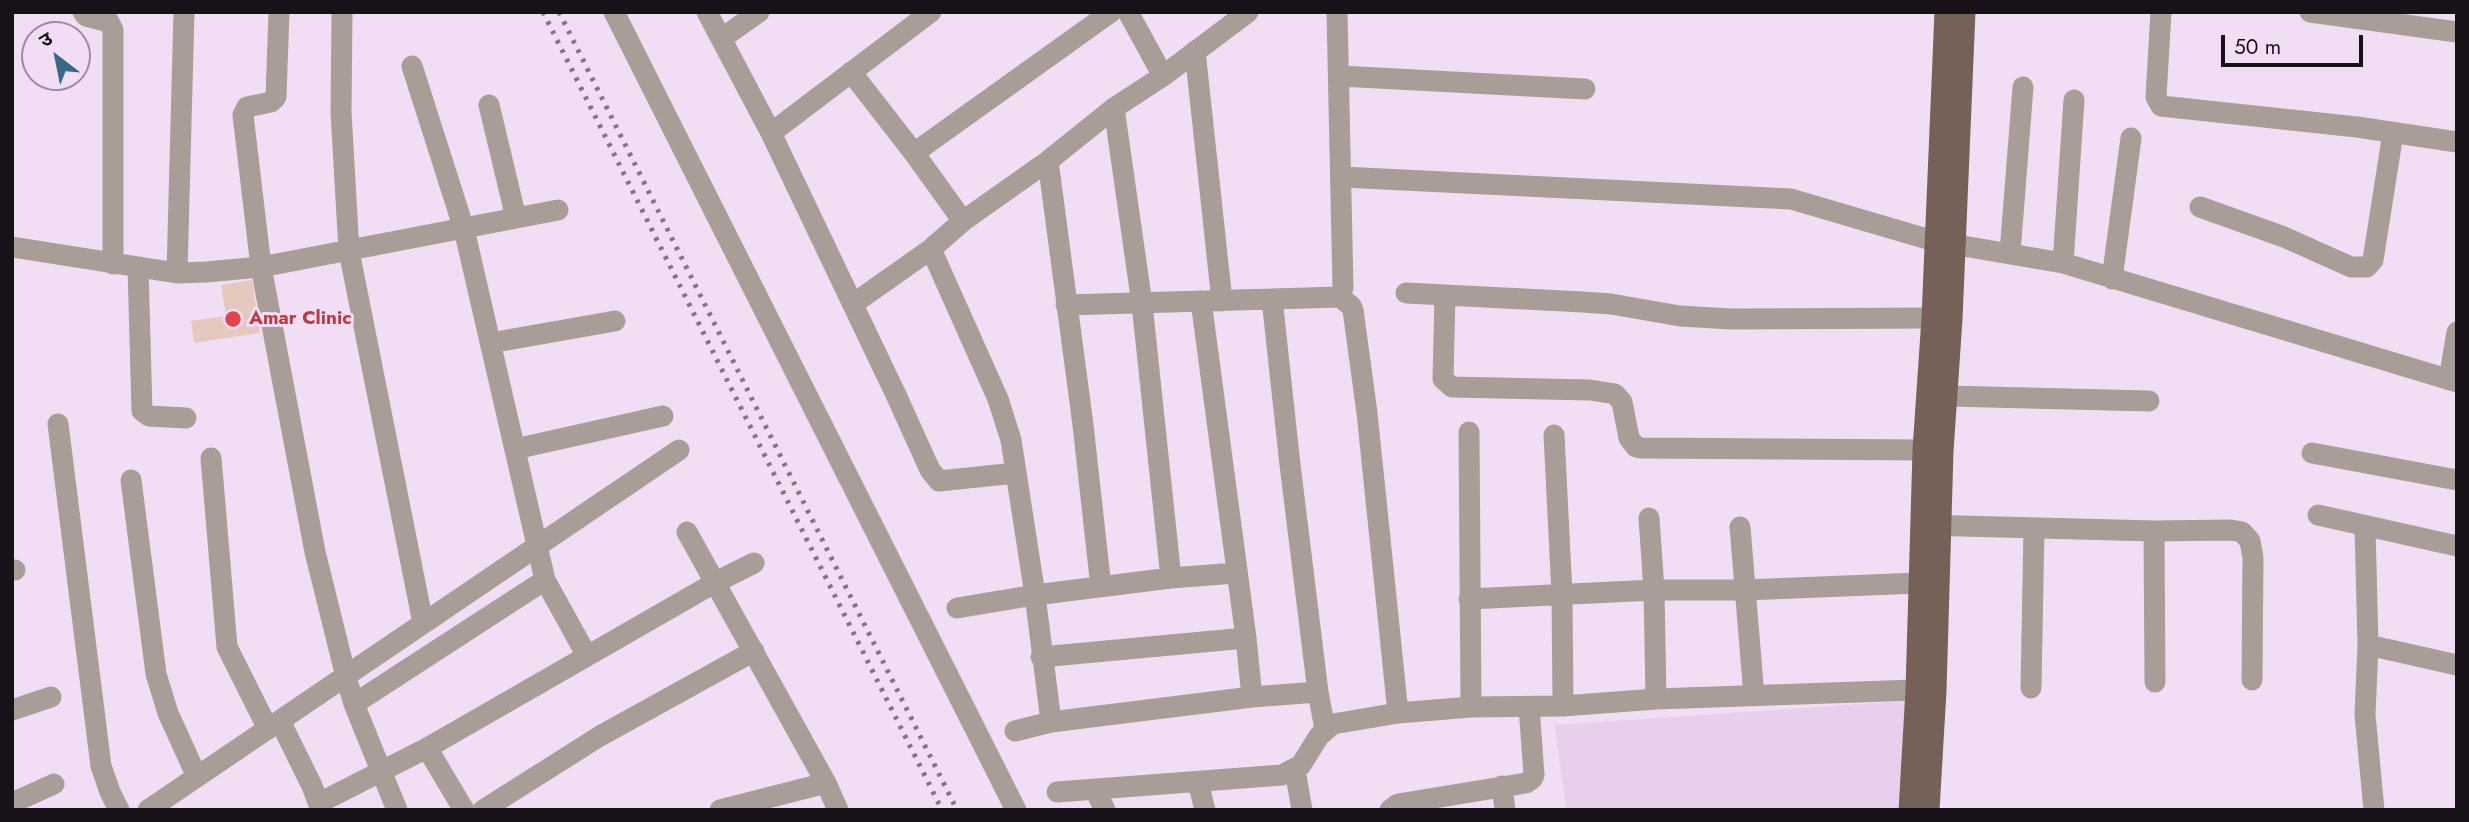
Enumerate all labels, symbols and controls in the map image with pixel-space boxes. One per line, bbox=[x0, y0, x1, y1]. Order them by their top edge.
north arrow bbox=[21, 21, 91, 91]
scale bar bbox=[2224, 21, 2366, 65]
text: उ bbox=[34, 25, 58, 54]
text: 50 m bbox=[2234, 32, 2281, 62]
place label: Amar Clinic bbox=[249, 308, 352, 330]
marker: Amar Clinic bbox=[223, 309, 243, 329]

